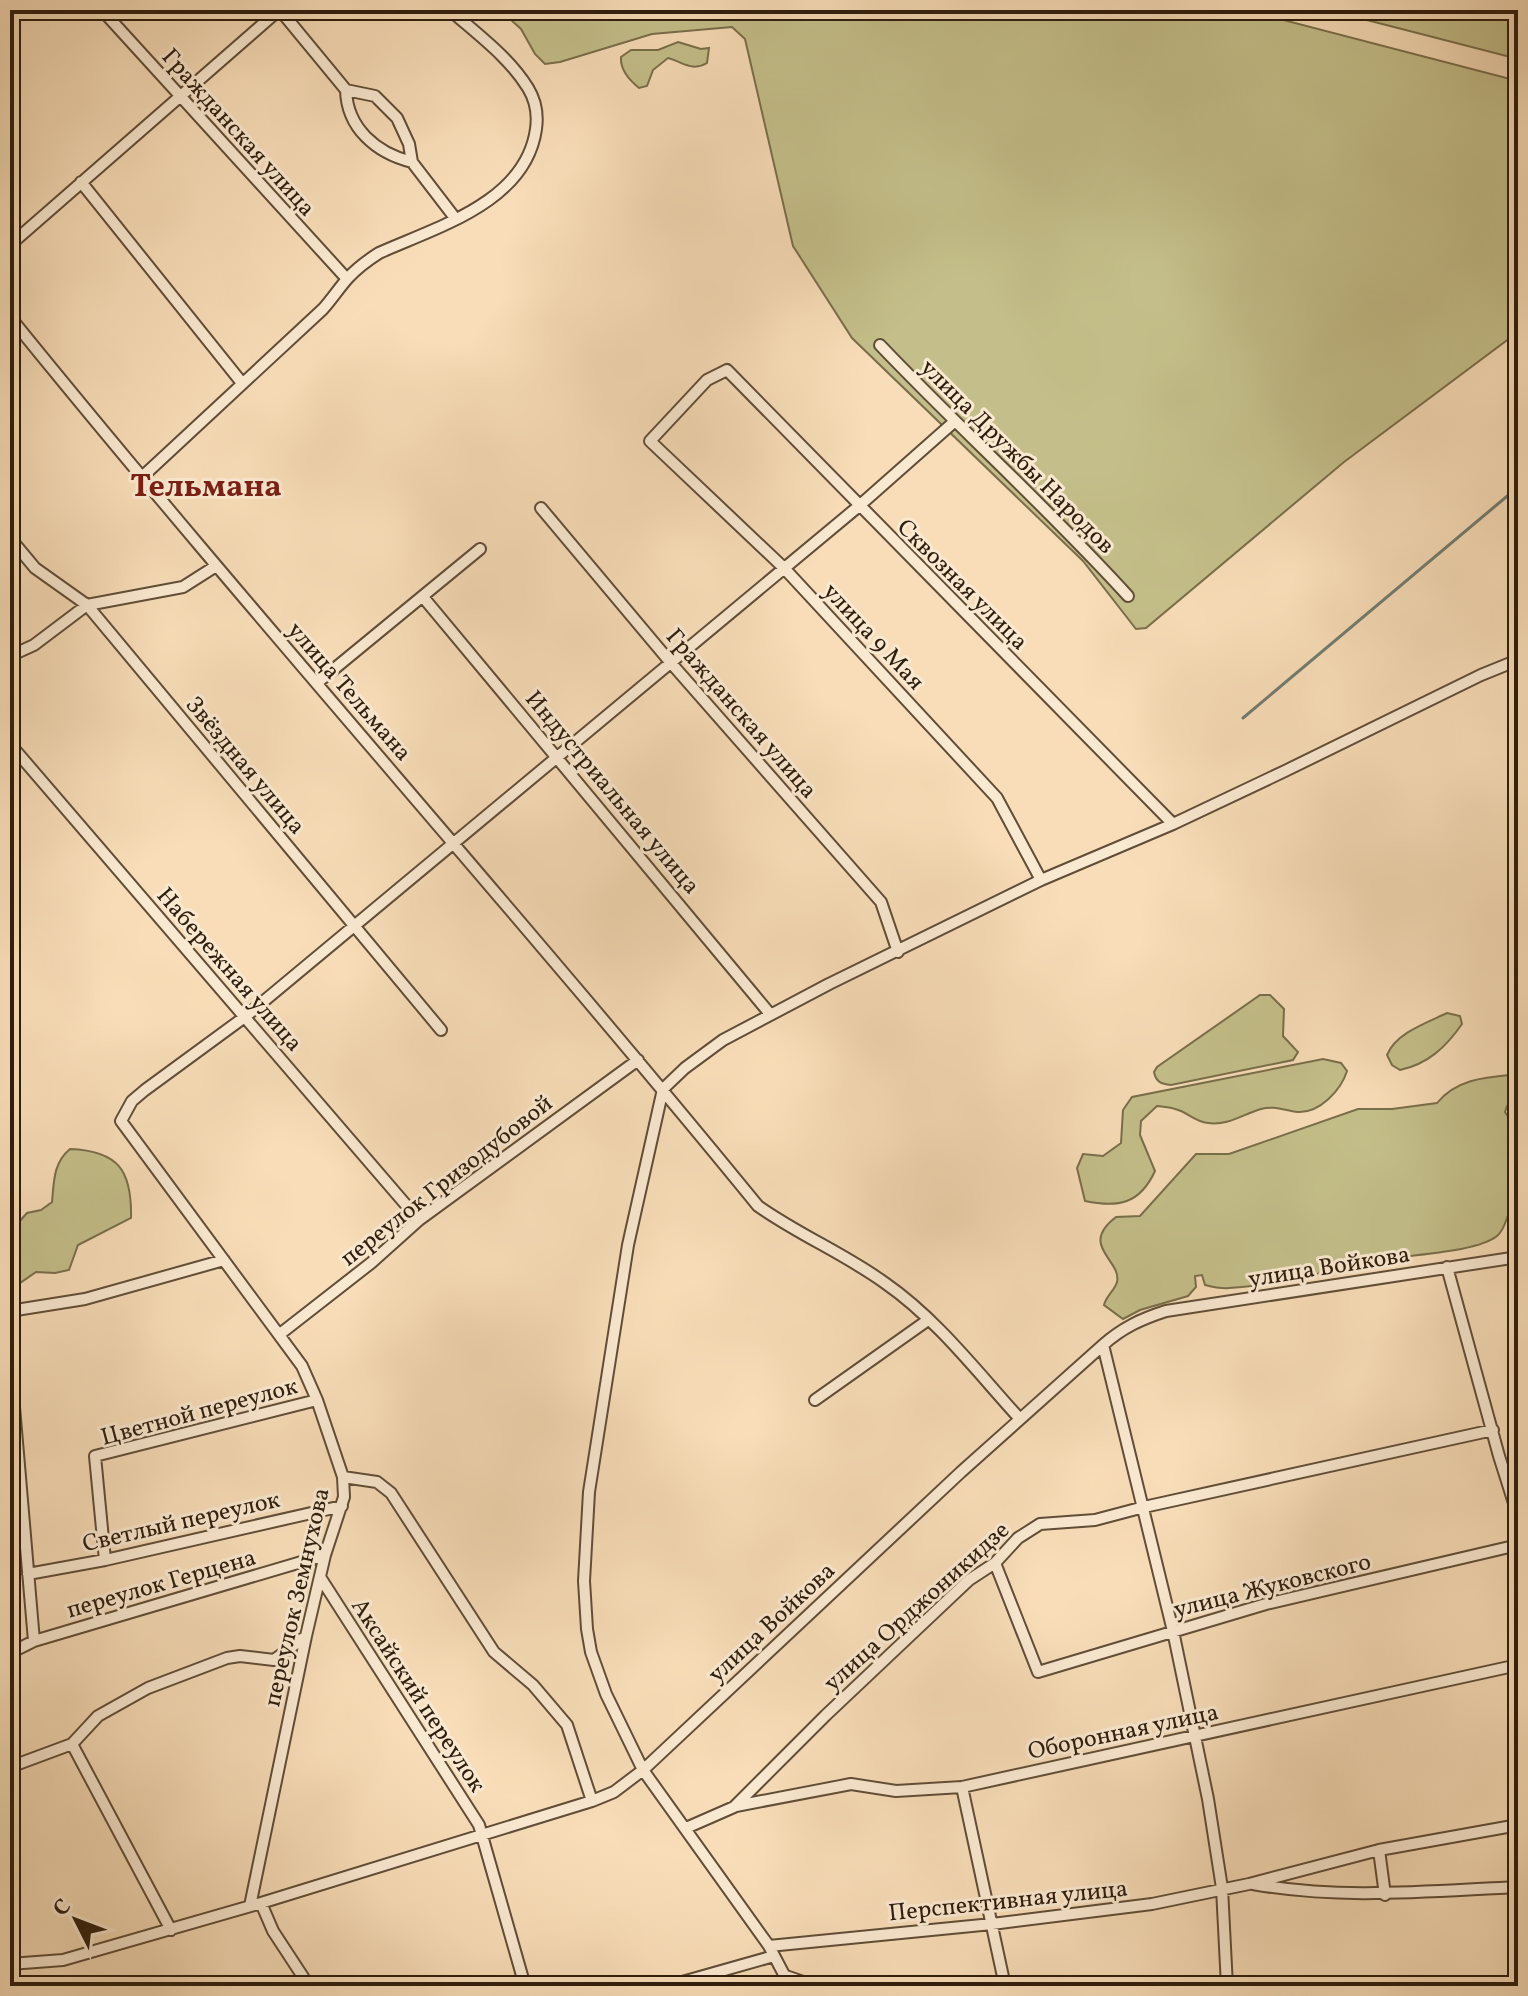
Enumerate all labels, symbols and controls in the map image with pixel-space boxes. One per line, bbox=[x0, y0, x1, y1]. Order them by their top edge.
street label: Гражданская улица bbox=[153, 42, 322, 225]
street label: улица Дружбы Народов bbox=[911, 352, 1122, 563]
district label: Тельмана bbox=[130, 466, 282, 510]
street label: Сквозная улица bbox=[888, 512, 1035, 659]
street label: улица 9 Мая bbox=[814, 576, 931, 699]
street label: улица Тельмана bbox=[278, 615, 419, 769]
street label: Гражданская улица bbox=[657, 622, 824, 807]
street label: Индустриальная улица bbox=[516, 684, 707, 903]
street label: Звёздная улица bbox=[176, 690, 313, 843]
street label: Набережная улица bbox=[147, 881, 310, 1060]
street label: переулок Гризодубовой bbox=[334, 1088, 561, 1275]
street label: улица Войкова bbox=[1246, 1238, 1413, 1298]
street label: Цветной переулок bbox=[97, 1370, 302, 1456]
street label: Светлый переулок bbox=[79, 1484, 284, 1562]
street label: переулок Земнухова bbox=[256, 1485, 340, 1710]
street label: улица Орджоникидзе bbox=[817, 1515, 1018, 1700]
street label: переулок Герцена bbox=[63, 1542, 260, 1628]
street label: улица Жуковского bbox=[1170, 1546, 1375, 1628]
street label: улица Войкова bbox=[701, 1555, 844, 1692]
street label: Аксайский переулок bbox=[342, 1592, 493, 1800]
street label: Оборонная улица bbox=[1025, 1696, 1222, 1770]
street label: Перспективная улица bbox=[887, 1873, 1130, 1931]
north arrow bbox=[36, 1880, 116, 1960]
text: С bbox=[47, 1893, 79, 1924]

